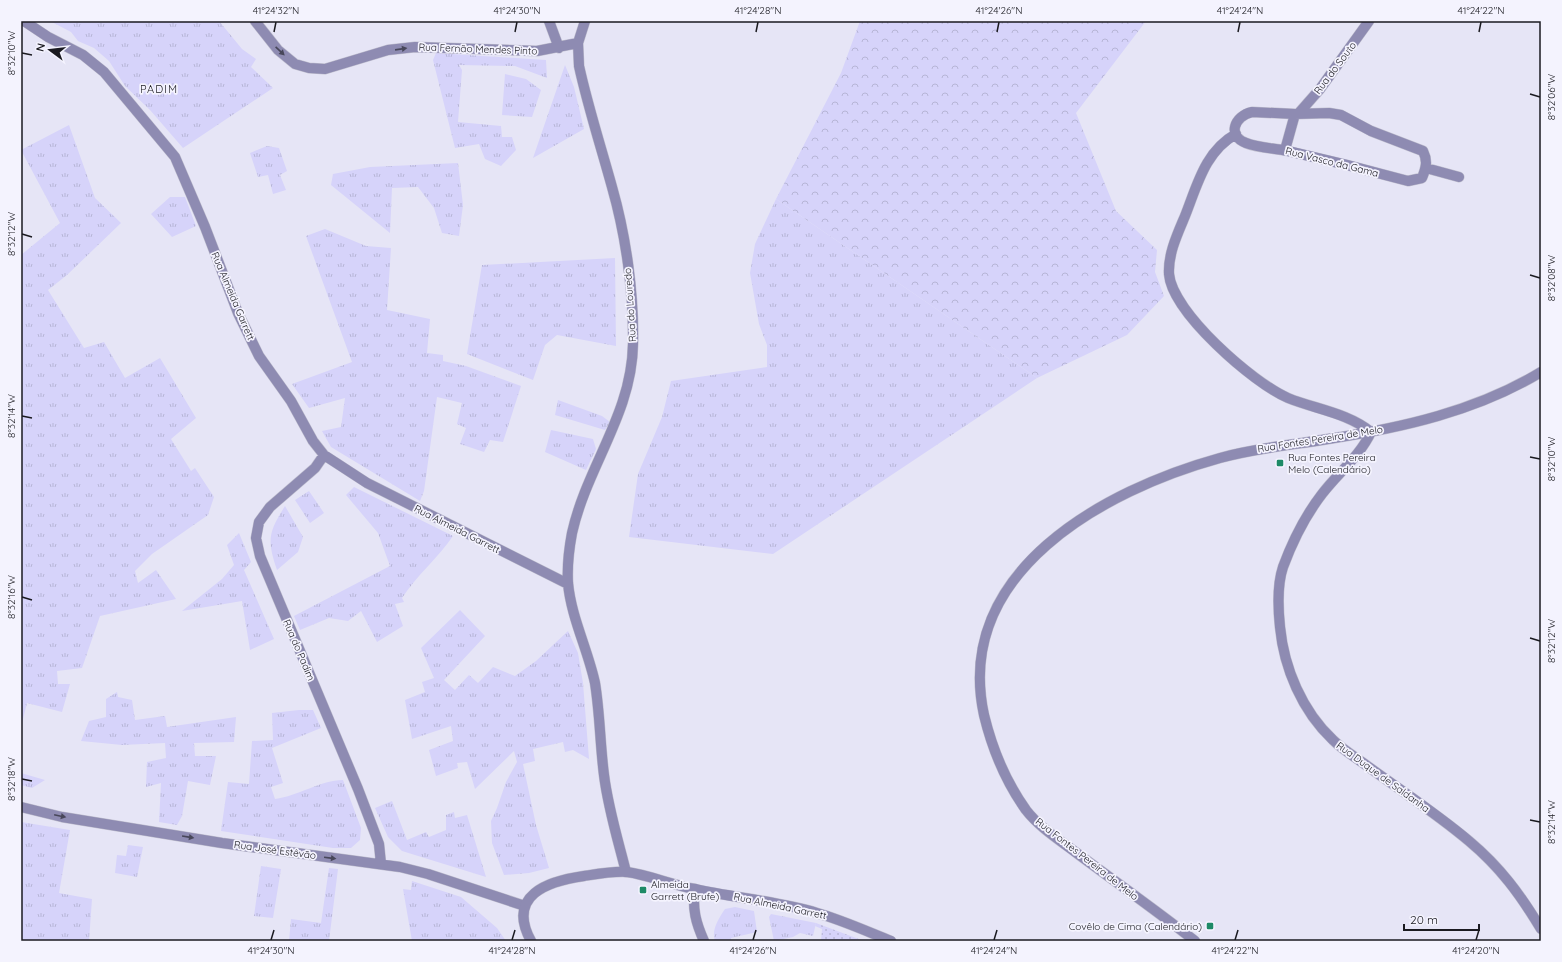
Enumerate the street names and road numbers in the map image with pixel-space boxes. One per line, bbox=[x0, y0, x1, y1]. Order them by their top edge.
street label: Rua do Souto bbox=[1311, 39, 1359, 97]
street label: Rua Fernão Mendes Pinto bbox=[418, 40, 538, 58]
street label: Rua Vasco da Gama bbox=[1284, 144, 1380, 180]
street label: Rua Almeida Garrett bbox=[209, 250, 258, 343]
street label: Rua do Louredo bbox=[621, 267, 639, 343]
street label: Rua Fontes Pereira de Melo bbox=[1256, 423, 1384, 455]
street label: Rua Almeida Garrett bbox=[412, 502, 503, 557]
street label: Rua do Padim bbox=[280, 617, 318, 683]
street label: Rua Duque de Saldanha bbox=[1334, 739, 1432, 815]
street label: Rua Fontes Pereira de Melo bbox=[1033, 815, 1141, 903]
street label: Rua José Estêvão bbox=[233, 838, 317, 862]
street label: Rua Almeida Garrett bbox=[732, 890, 828, 922]

